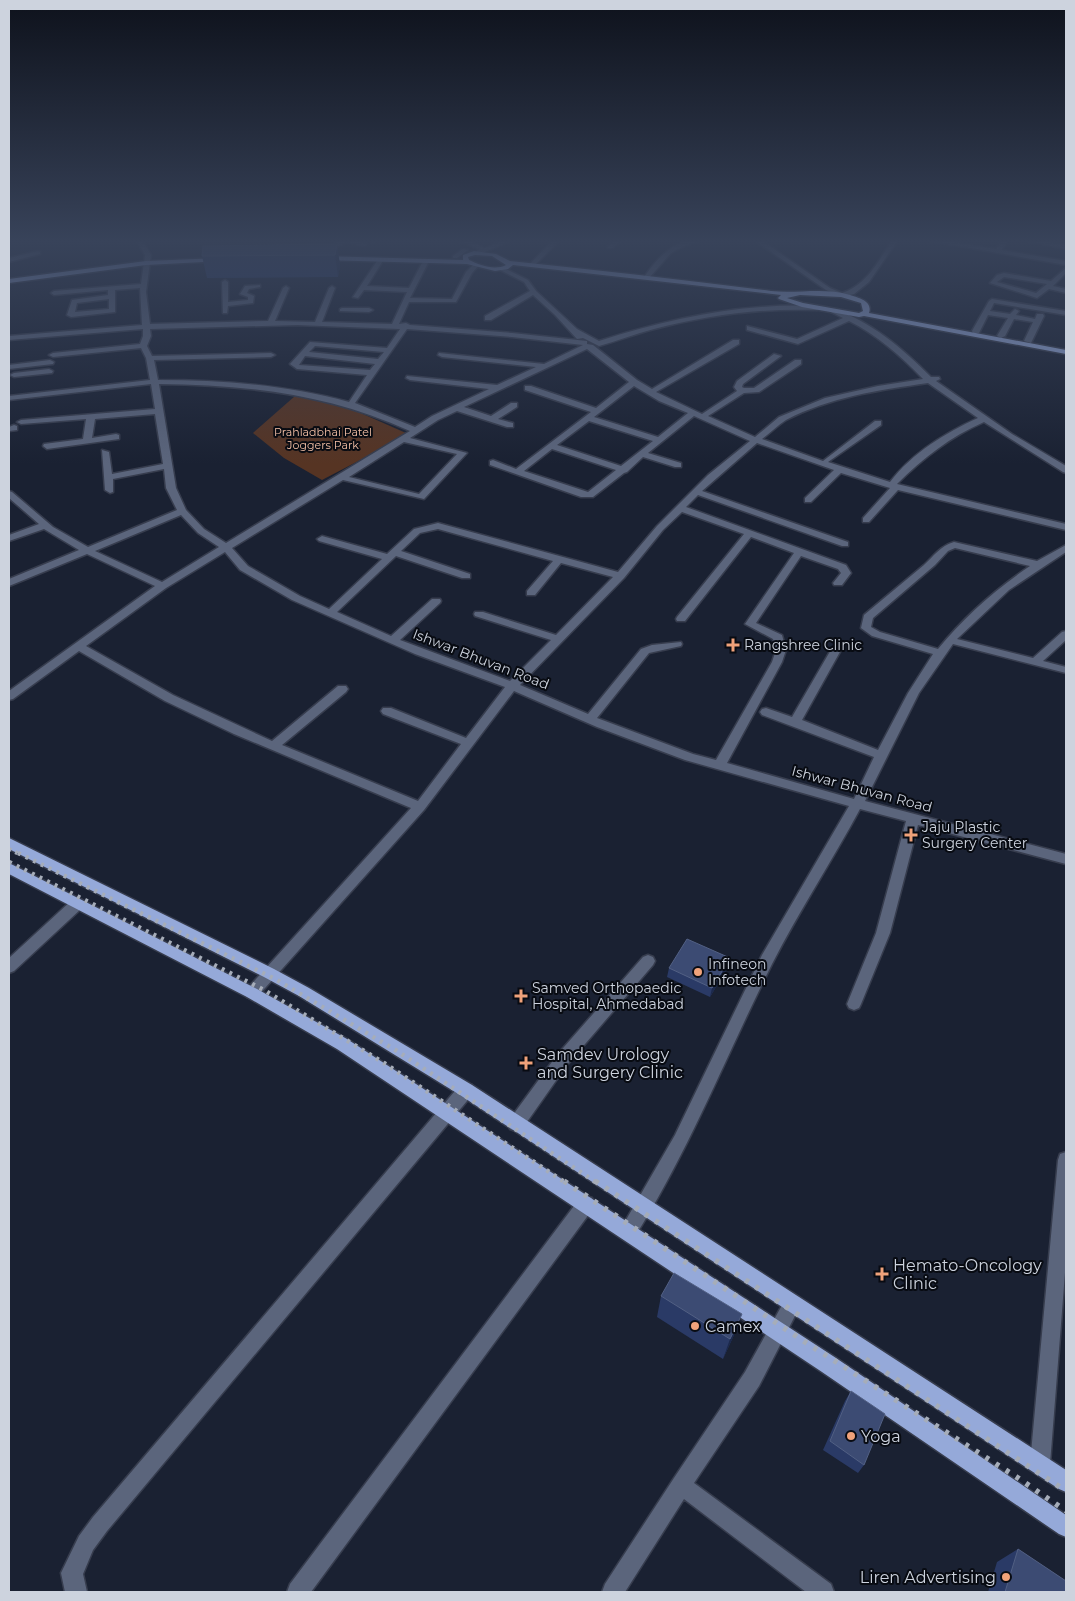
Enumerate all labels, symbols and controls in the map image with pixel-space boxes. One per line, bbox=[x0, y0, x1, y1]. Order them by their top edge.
park label: Prahladbhai Patel Joggers Park bbox=[274, 425, 372, 452]
street label: Ishwar Bhuvan Road bbox=[410, 625, 552, 693]
place label: Rangshree Clinic bbox=[744, 636, 862, 654]
marker: Rangshree Clinic bbox=[726, 638, 740, 652]
street label: Ishwar Bhuvan Road bbox=[790, 762, 934, 816]
place label: Jaju Plastic Surgery Center bbox=[921, 818, 1028, 852]
marker: Jaju Plastic Surgery Center bbox=[904, 828, 918, 842]
place label: Infineon Infotech bbox=[708, 955, 766, 989]
marker: Infineon Infotech bbox=[692, 966, 704, 978]
place label: Samved Orthopaedic Hospital, Ahmedabad bbox=[532, 979, 684, 1013]
marker: Samved Orthopaedic Hospital, Ahmedabad bbox=[514, 989, 528, 1003]
place label: Samdev Urology and Surgery Clinic bbox=[537, 1045, 683, 1082]
marker: Samdev Urology and Surgery Clinic bbox=[519, 1056, 533, 1070]
place label: Hemato-Oncology Clinic bbox=[893, 1256, 1042, 1293]
marker: Hemato-Oncology Clinic bbox=[875, 1267, 889, 1281]
place label: Camex bbox=[705, 1317, 761, 1336]
marker: Camex bbox=[689, 1320, 701, 1332]
place label: Yoga bbox=[861, 1427, 901, 1446]
marker: Yoga bbox=[845, 1430, 857, 1442]
place label: Liren Advertising bbox=[860, 1568, 996, 1587]
marker: Liren Advertising bbox=[1000, 1571, 1012, 1583]

